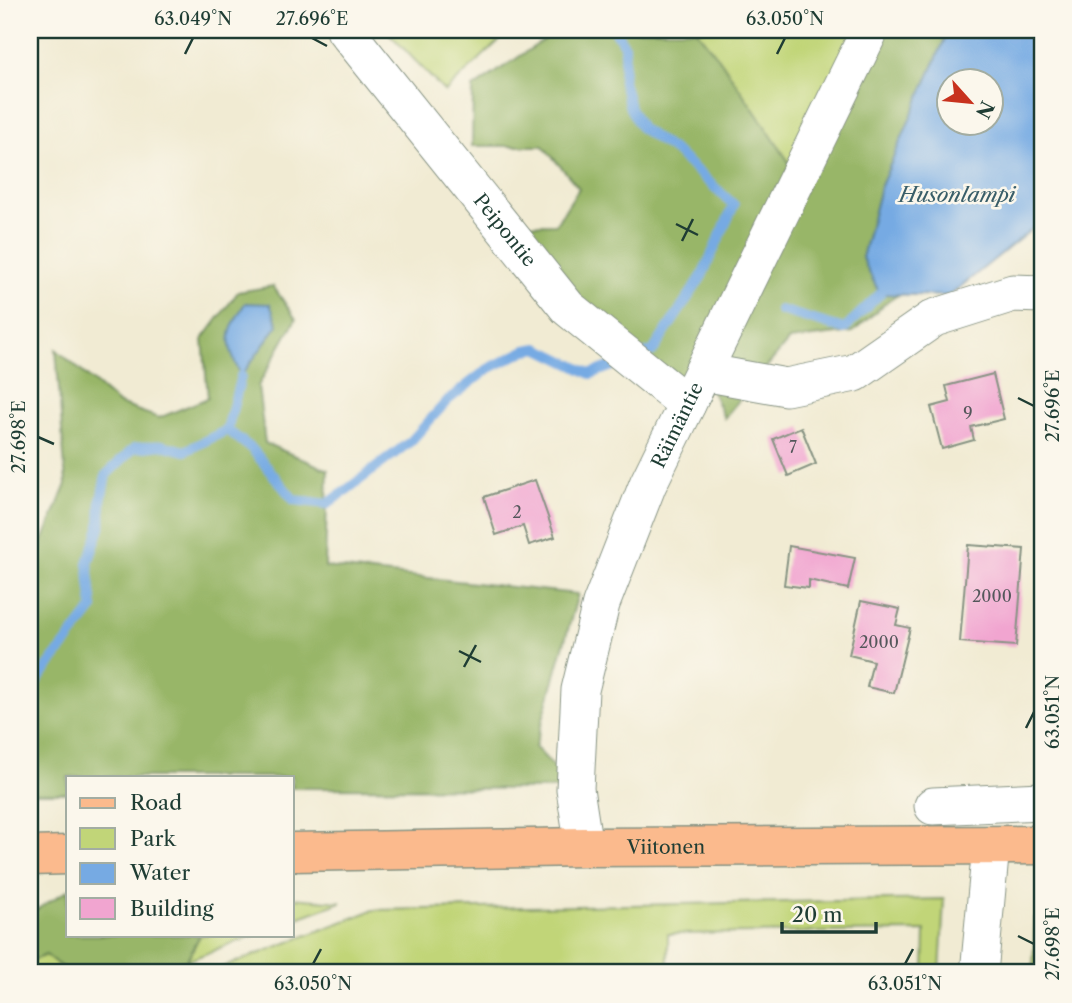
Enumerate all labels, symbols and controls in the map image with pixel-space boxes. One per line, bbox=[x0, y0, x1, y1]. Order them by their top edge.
text: 63.049°N bbox=[154, 8, 232, 30]
text: 27.696°E bbox=[276, 8, 348, 30]
text: 63.050°N bbox=[746, 8, 824, 30]
north arrow bbox=[936, 66, 1006, 136]
text: N bbox=[971, 97, 999, 122]
water label: Husonlampi bbox=[897, 182, 1017, 207]
street label: Peipontie bbox=[469, 189, 541, 271]
text: 27.696°E bbox=[1042, 370, 1064, 442]
street label: Räimäntie bbox=[647, 379, 708, 472]
text: 27.698°E bbox=[8, 400, 30, 474]
house number: 9 bbox=[963, 403, 973, 423]
house number: 7 bbox=[789, 437, 797, 457]
house number: 2 bbox=[512, 502, 522, 522]
house number: 2000 bbox=[972, 586, 1012, 606]
house number: 2000 bbox=[859, 632, 899, 652]
text: 63.051°N bbox=[1042, 675, 1064, 749]
legend bbox=[66, 776, 294, 936]
text: Road bbox=[130, 790, 182, 815]
text: Park bbox=[130, 826, 176, 851]
street label: Viitonen bbox=[626, 835, 705, 859]
text: Water bbox=[129, 860, 190, 885]
scale bar bbox=[782, 891, 876, 935]
text: Building bbox=[130, 896, 215, 921]
text: 20 m bbox=[792, 902, 843, 927]
text: 27.698°E bbox=[1042, 907, 1064, 981]
text: 63.050°N bbox=[274, 973, 352, 995]
text: 63.051°N bbox=[868, 973, 942, 995]

